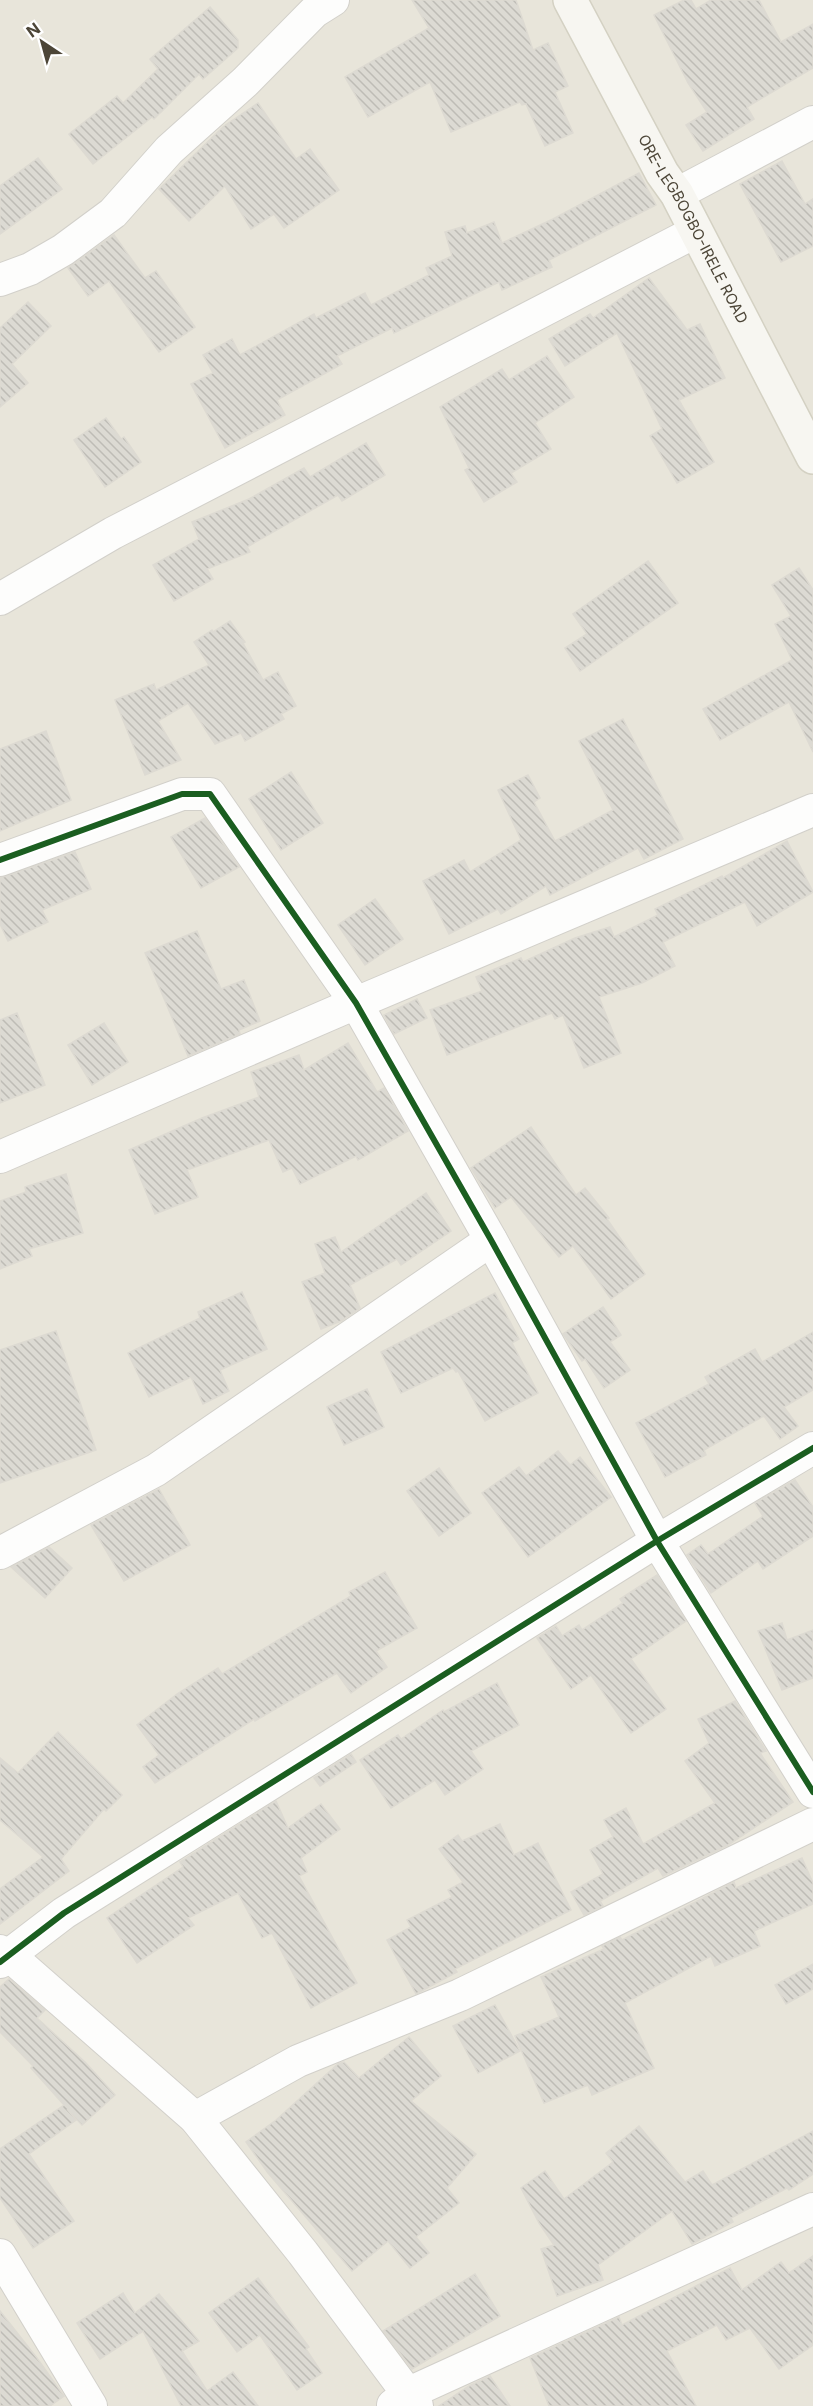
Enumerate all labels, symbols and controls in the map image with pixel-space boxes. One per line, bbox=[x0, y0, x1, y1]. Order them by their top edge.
north arrow bbox=[12, 12, 72, 72]
text: N bbox=[22, 18, 44, 42]
street label: ORE-LEGBOGBO-IRELE ROAD bbox=[634, 131, 752, 327]

